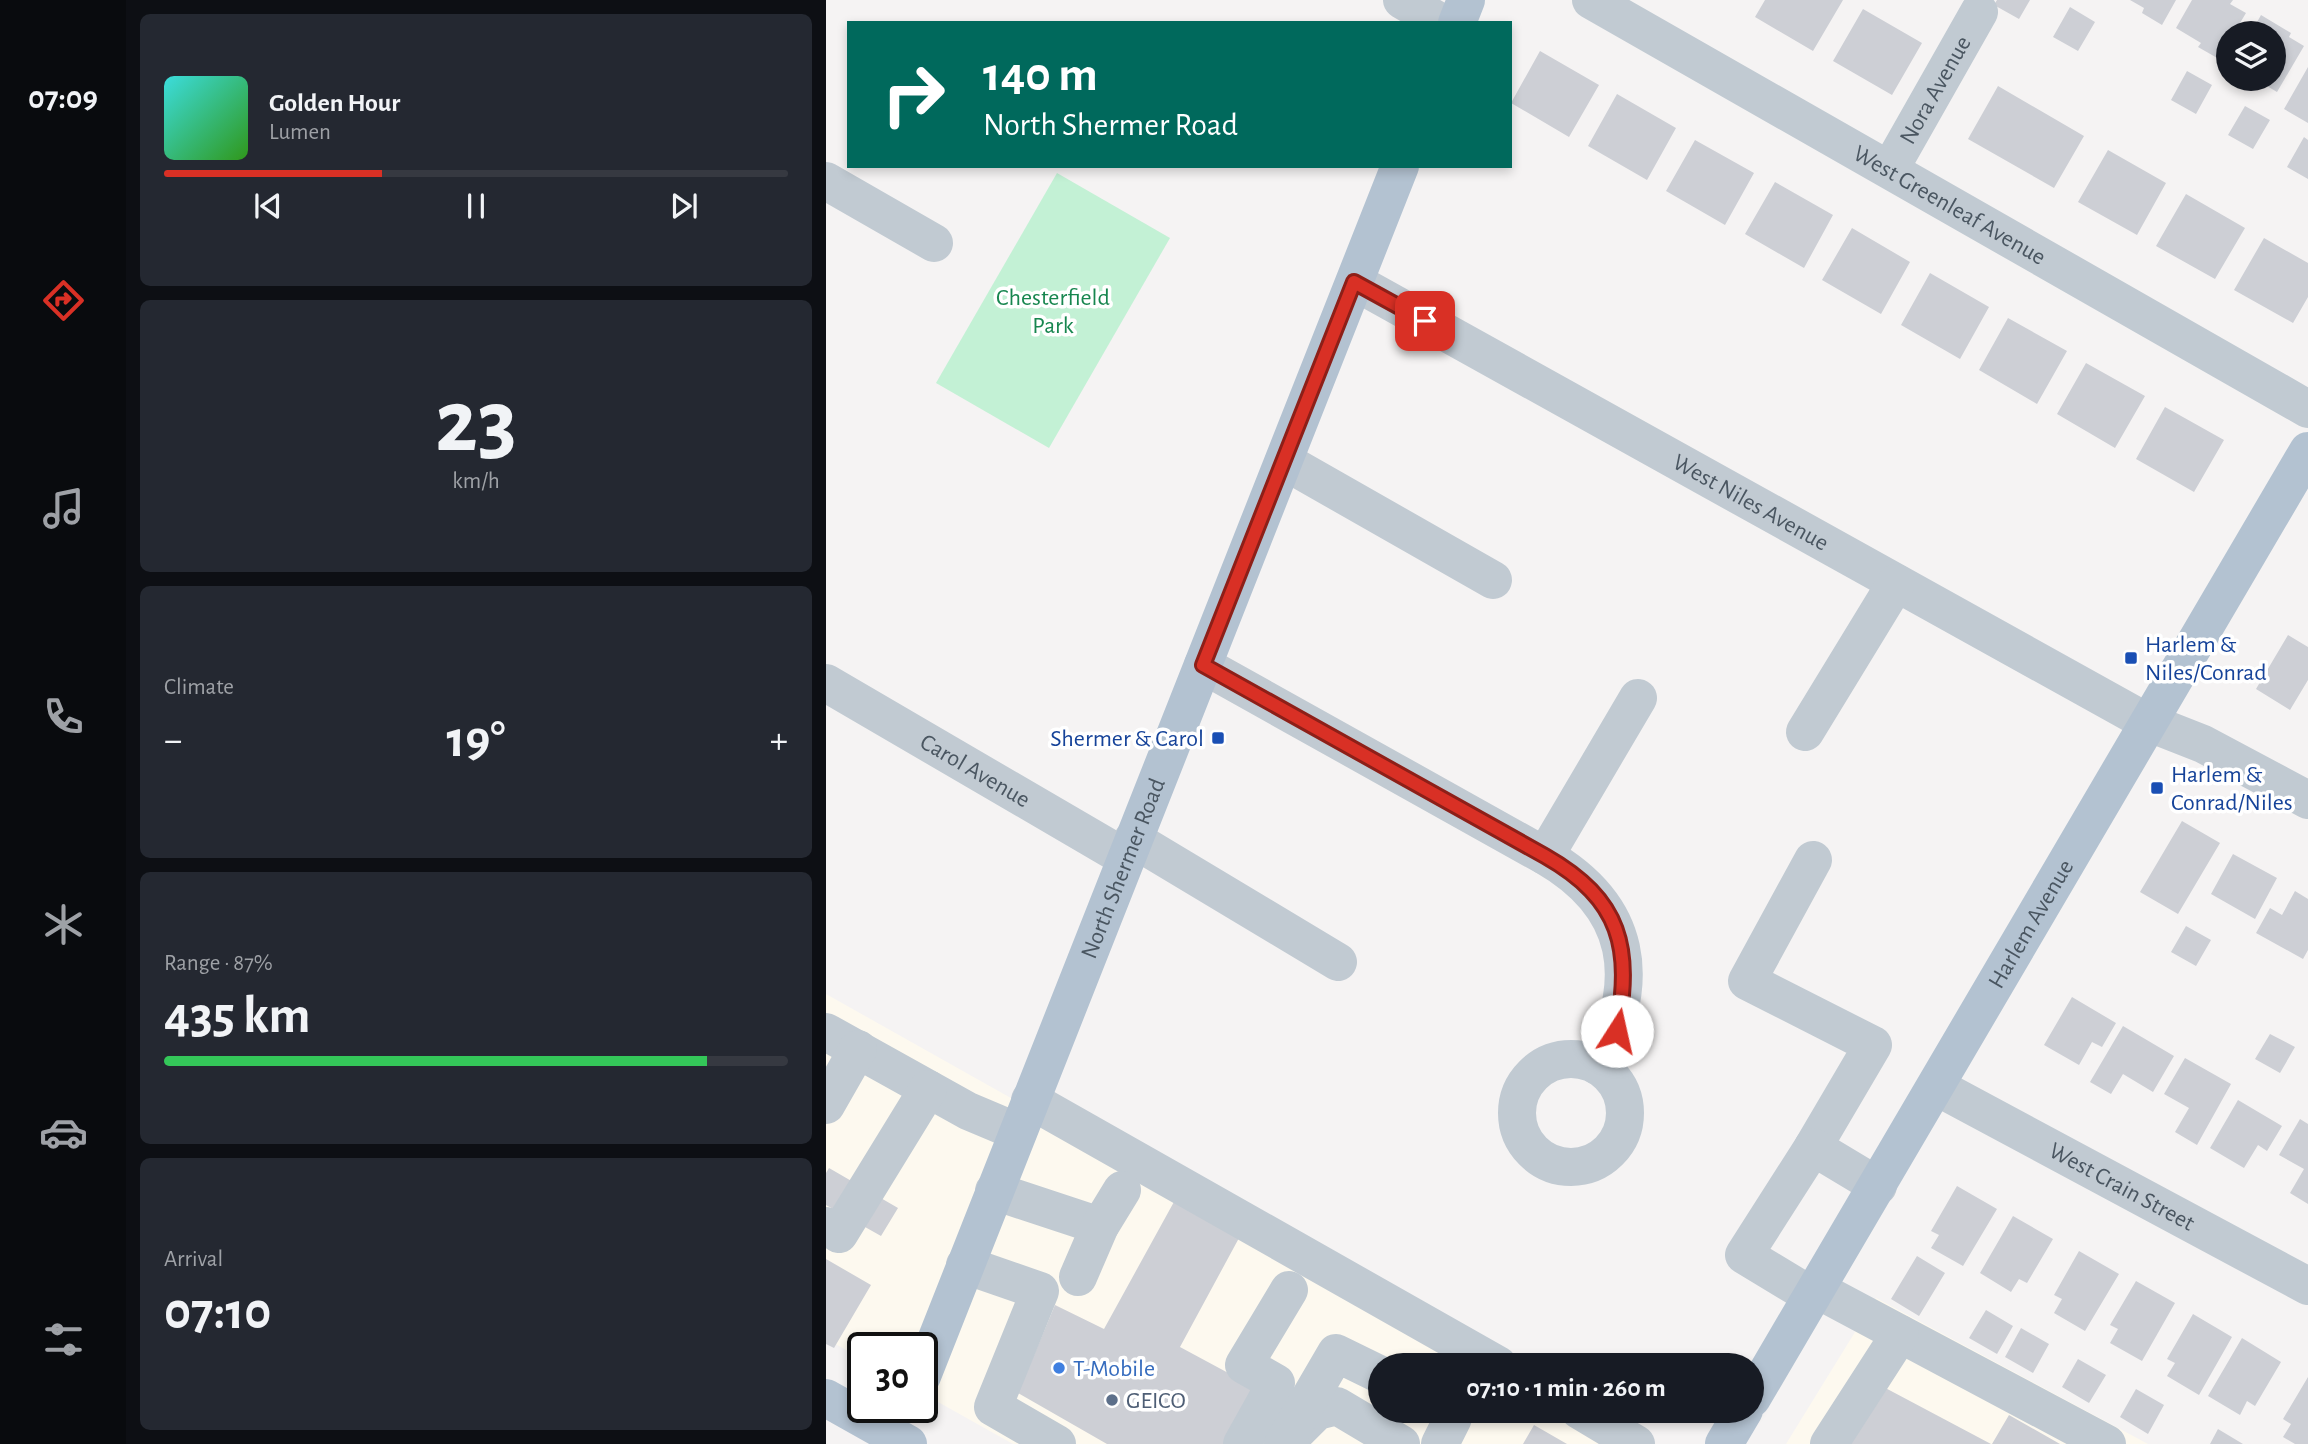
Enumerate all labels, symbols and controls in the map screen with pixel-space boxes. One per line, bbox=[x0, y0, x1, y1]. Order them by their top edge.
map controls bbox=[2216, 21, 2286, 91]
button: layers bbox=[2216, 21, 2286, 91]
street label: Nora Avenue bbox=[1896, 32, 1976, 148]
icon: right bbox=[868, 49, 959, 140]
text: 140 m bbox=[983, 51, 1098, 100]
text: 07:09 bbox=[28, 82, 98, 114]
text: Golden Hour bbox=[269, 90, 400, 116]
text: North Shermer Road bbox=[983, 109, 1238, 141]
text: Lumen bbox=[269, 121, 331, 144]
street label: West Greenleaf Avenue bbox=[1849, 141, 2050, 270]
icon: previous bbox=[249, 187, 287, 225]
icon: pause bbox=[457, 187, 495, 225]
icon: next bbox=[665, 187, 703, 225]
icon: directions bbox=[39, 276, 88, 325]
park label: Chesterfield Park bbox=[996, 286, 1110, 338]
pin bbox=[1395, 291, 1455, 351]
icon: arrive bbox=[1406, 302, 1444, 340]
text: 23 bbox=[435, 377, 517, 468]
street label: West Niles Avenue bbox=[1669, 450, 1832, 556]
text: km/h bbox=[452, 470, 500, 493]
icon: music bbox=[39, 484, 88, 533]
place label: Harlem & Niles/Conrad bbox=[2145, 633, 2267, 685]
marker: Harlem & Niles/Conrad bbox=[2123, 650, 2139, 666]
text: Climate bbox=[164, 676, 234, 699]
icon: phone bbox=[39, 692, 88, 741]
text: 19° bbox=[446, 714, 506, 766]
text: − bbox=[164, 722, 182, 760]
text: + bbox=[770, 722, 788, 760]
place label: Shermer & Carol bbox=[1050, 727, 1204, 751]
street label: Carol Avenue bbox=[916, 730, 1034, 812]
marker: Shermer & Carol bbox=[1210, 730, 1226, 746]
place label: Harlem & Conrad/Niles bbox=[2171, 763, 2293, 815]
street label: North Shermer Road bbox=[1077, 775, 1170, 962]
marker: Harlem & Conrad/Niles bbox=[2149, 780, 2165, 796]
street label: Harlem Avenue bbox=[1984, 856, 2078, 993]
icon: climate bbox=[39, 900, 88, 949]
text: Range · 87% bbox=[164, 952, 273, 975]
text: 435 km bbox=[164, 990, 311, 1042]
position arrow bbox=[1580, 994, 1654, 1068]
icon: car bbox=[39, 1108, 88, 1157]
street label: West Crain Street bbox=[2045, 1138, 2199, 1236]
text: Arrival bbox=[164, 1248, 223, 1271]
text: 07:10 bbox=[164, 1286, 271, 1338]
icon: filters bbox=[39, 1315, 88, 1364]
speed limit sign: 30 bbox=[847, 1332, 938, 1423]
place label: T-Mobile bbox=[1073, 1357, 1155, 1381]
marker: T-Mobile bbox=[1051, 1360, 1067, 1376]
text: 07:10 · 1 min · 260 m bbox=[1466, 1375, 1666, 1401]
place label: GEICO bbox=[1126, 1389, 1186, 1413]
marker: GEICO bbox=[1104, 1392, 1120, 1408]

